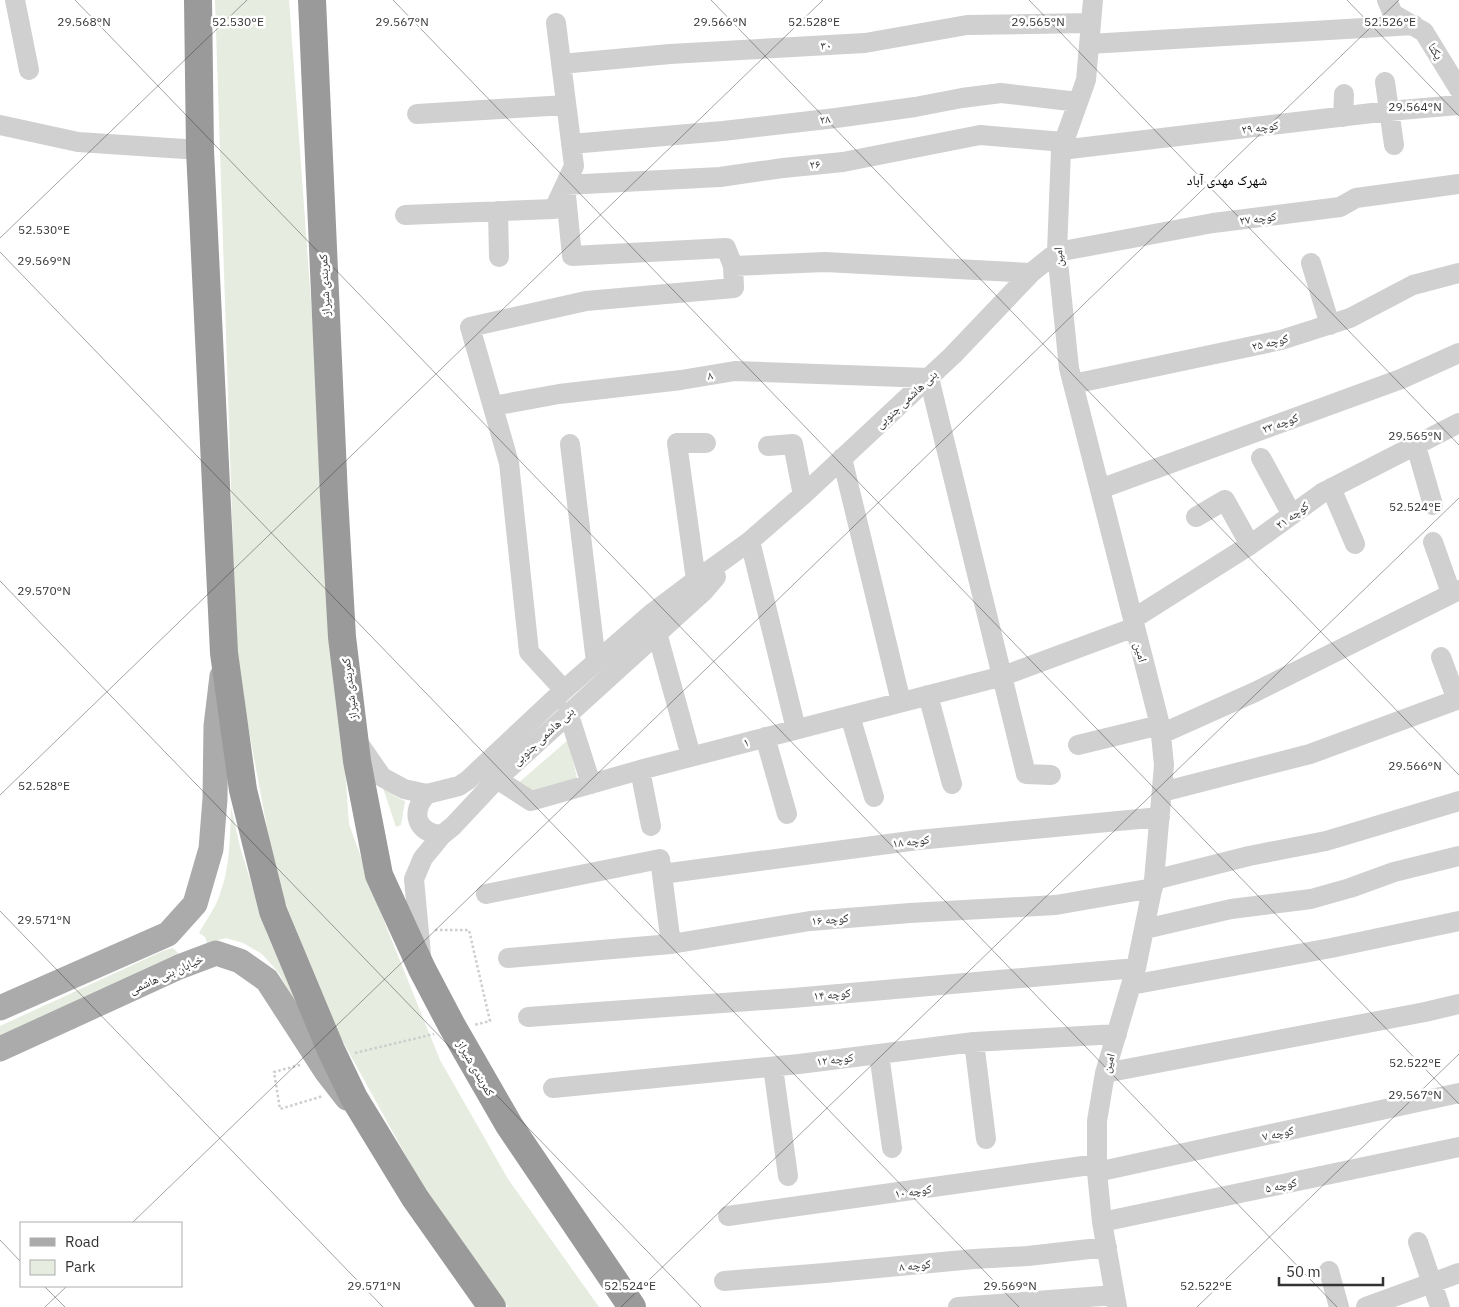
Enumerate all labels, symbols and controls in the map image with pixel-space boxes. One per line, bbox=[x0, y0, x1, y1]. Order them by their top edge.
text: 29.568°N bbox=[57, 14, 111, 29]
text: 52.530°E bbox=[212, 14, 264, 29]
text: 29.567°N bbox=[375, 14, 429, 29]
text: 29.566°N bbox=[693, 14, 747, 29]
text: 52.528°E bbox=[788, 14, 840, 29]
text: 29.565°N bbox=[1011, 14, 1065, 29]
text: 52.526°E bbox=[1364, 14, 1416, 29]
street label: ۳۰ bbox=[820, 37, 832, 53]
street label: یکتا bbox=[1425, 40, 1447, 62]
text: 29.564°N bbox=[1388, 99, 1442, 114]
street label: ۲۸ bbox=[819, 111, 832, 127]
street label: کوچه ۲۹ bbox=[1241, 117, 1279, 137]
street label: ۲۶ bbox=[809, 156, 821, 172]
district label: شهرک مهدی آباد bbox=[1187, 171, 1267, 189]
street label: کوچه ۲۷ bbox=[1239, 208, 1277, 228]
text: 52.530°E bbox=[18, 222, 70, 237]
street label: امین bbox=[1050, 247, 1066, 267]
text: 29.569°N bbox=[17, 253, 71, 268]
street label: کمربندی شیراز bbox=[315, 254, 334, 317]
street label: کوچه ۲۵ bbox=[1250, 330, 1290, 354]
street label: بنی هاشمی جنوبی bbox=[872, 366, 940, 432]
street label: ۸ bbox=[706, 367, 715, 383]
street label: کوچه ۲۳ bbox=[1260, 410, 1300, 436]
text: 29.565°N bbox=[1388, 428, 1442, 443]
street label: کوچه ۲۱ bbox=[1273, 498, 1311, 532]
text: 52.524°E bbox=[1389, 499, 1441, 514]
text: 29.570°N bbox=[17, 583, 71, 598]
street label: امین bbox=[1131, 641, 1151, 664]
street label: کمربندی شیراز bbox=[338, 657, 361, 722]
street label: بنی هاشمی جنوبی bbox=[509, 703, 577, 769]
street label: ۱ bbox=[742, 734, 750, 750]
text: 29.566°N bbox=[1388, 758, 1442, 773]
text: 52.528°E bbox=[18, 778, 70, 793]
street label: کوچه ۱۸ bbox=[892, 831, 930, 851]
street label: کوچه ۱۶ bbox=[811, 910, 849, 928]
text: 29.571°N bbox=[17, 912, 71, 927]
street label: خیابان بنی هاشمی bbox=[127, 951, 206, 997]
street label: کوچه ۱۴ bbox=[813, 985, 851, 1003]
street label: کمربندی شیراز bbox=[453, 1037, 498, 1099]
street label: کوچه ۱۲ bbox=[816, 1049, 854, 1069]
street label: امین bbox=[1098, 1051, 1118, 1074]
text: 52.522°E bbox=[1389, 1055, 1441, 1070]
text: 29.567°N bbox=[1388, 1087, 1442, 1102]
street label: کوچه ۷ bbox=[1261, 1122, 1295, 1144]
street label: کوچه ۵ bbox=[1264, 1174, 1298, 1196]
street label: کوچه ۱۰ bbox=[894, 1181, 933, 1201]
legend bbox=[20, 1222, 182, 1287]
text: Road bbox=[65, 1232, 100, 1251]
scale bar bbox=[1279, 1254, 1383, 1286]
street label: کوچه ۸ bbox=[898, 1256, 932, 1274]
text: Park bbox=[65, 1257, 95, 1276]
text: 50 m bbox=[1286, 1262, 1321, 1281]
text: 29.571°N bbox=[347, 1278, 401, 1293]
text: 52.524°E bbox=[604, 1278, 656, 1293]
text: 29.569°N bbox=[983, 1278, 1037, 1293]
text: 52.522°E bbox=[1180, 1278, 1232, 1293]

